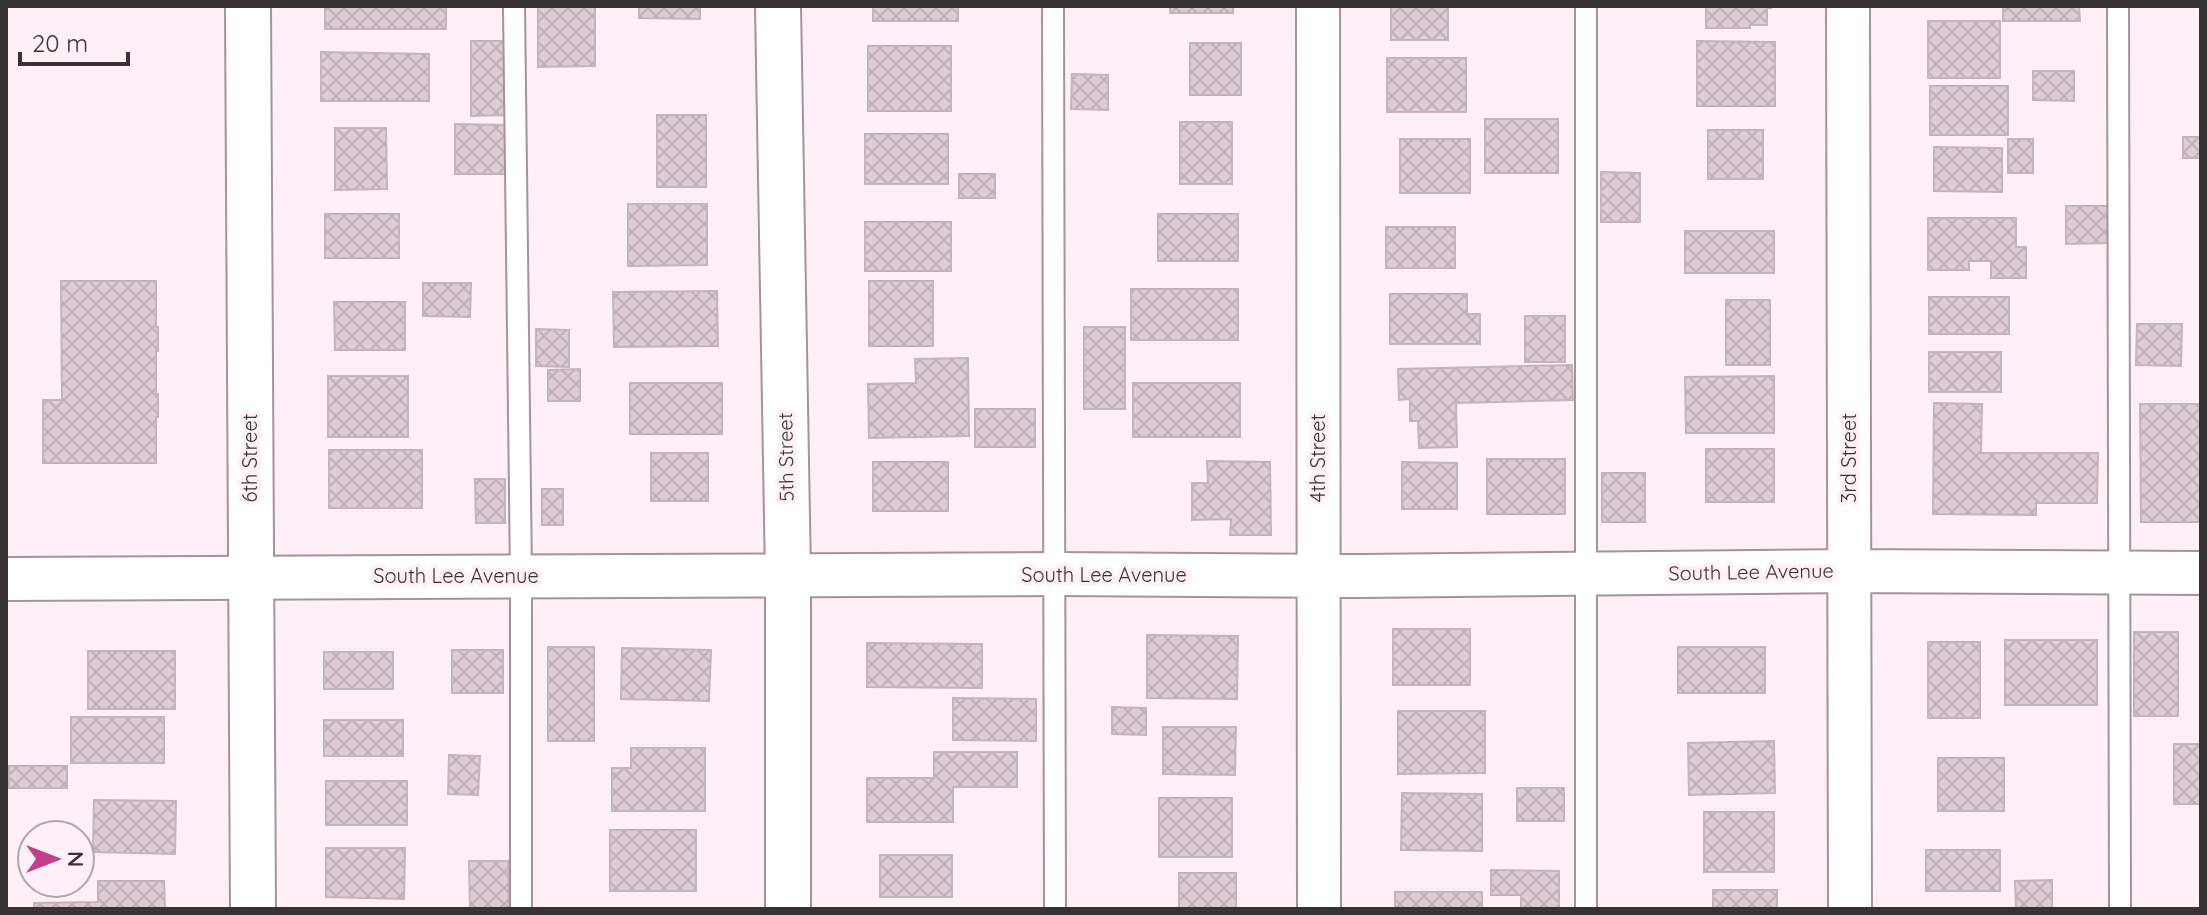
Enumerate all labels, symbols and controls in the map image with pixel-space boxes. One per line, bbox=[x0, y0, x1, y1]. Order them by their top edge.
scale bar bbox=[20, 16, 128, 66]
text: 20 m bbox=[32, 28, 88, 58]
street label: 5th Street bbox=[772, 412, 799, 502]
street label: 6th Street bbox=[237, 413, 262, 503]
street label: 4th Street bbox=[1305, 413, 1330, 502]
street label: 3rd Street bbox=[1836, 413, 1861, 503]
street label: South Lee Avenue bbox=[1668, 558, 1834, 585]
street label: South Lee Avenue bbox=[1021, 562, 1187, 587]
street label: South Lee Avenue bbox=[373, 563, 539, 588]
north arrow bbox=[16, 819, 96, 899]
text: N bbox=[62, 851, 90, 867]

